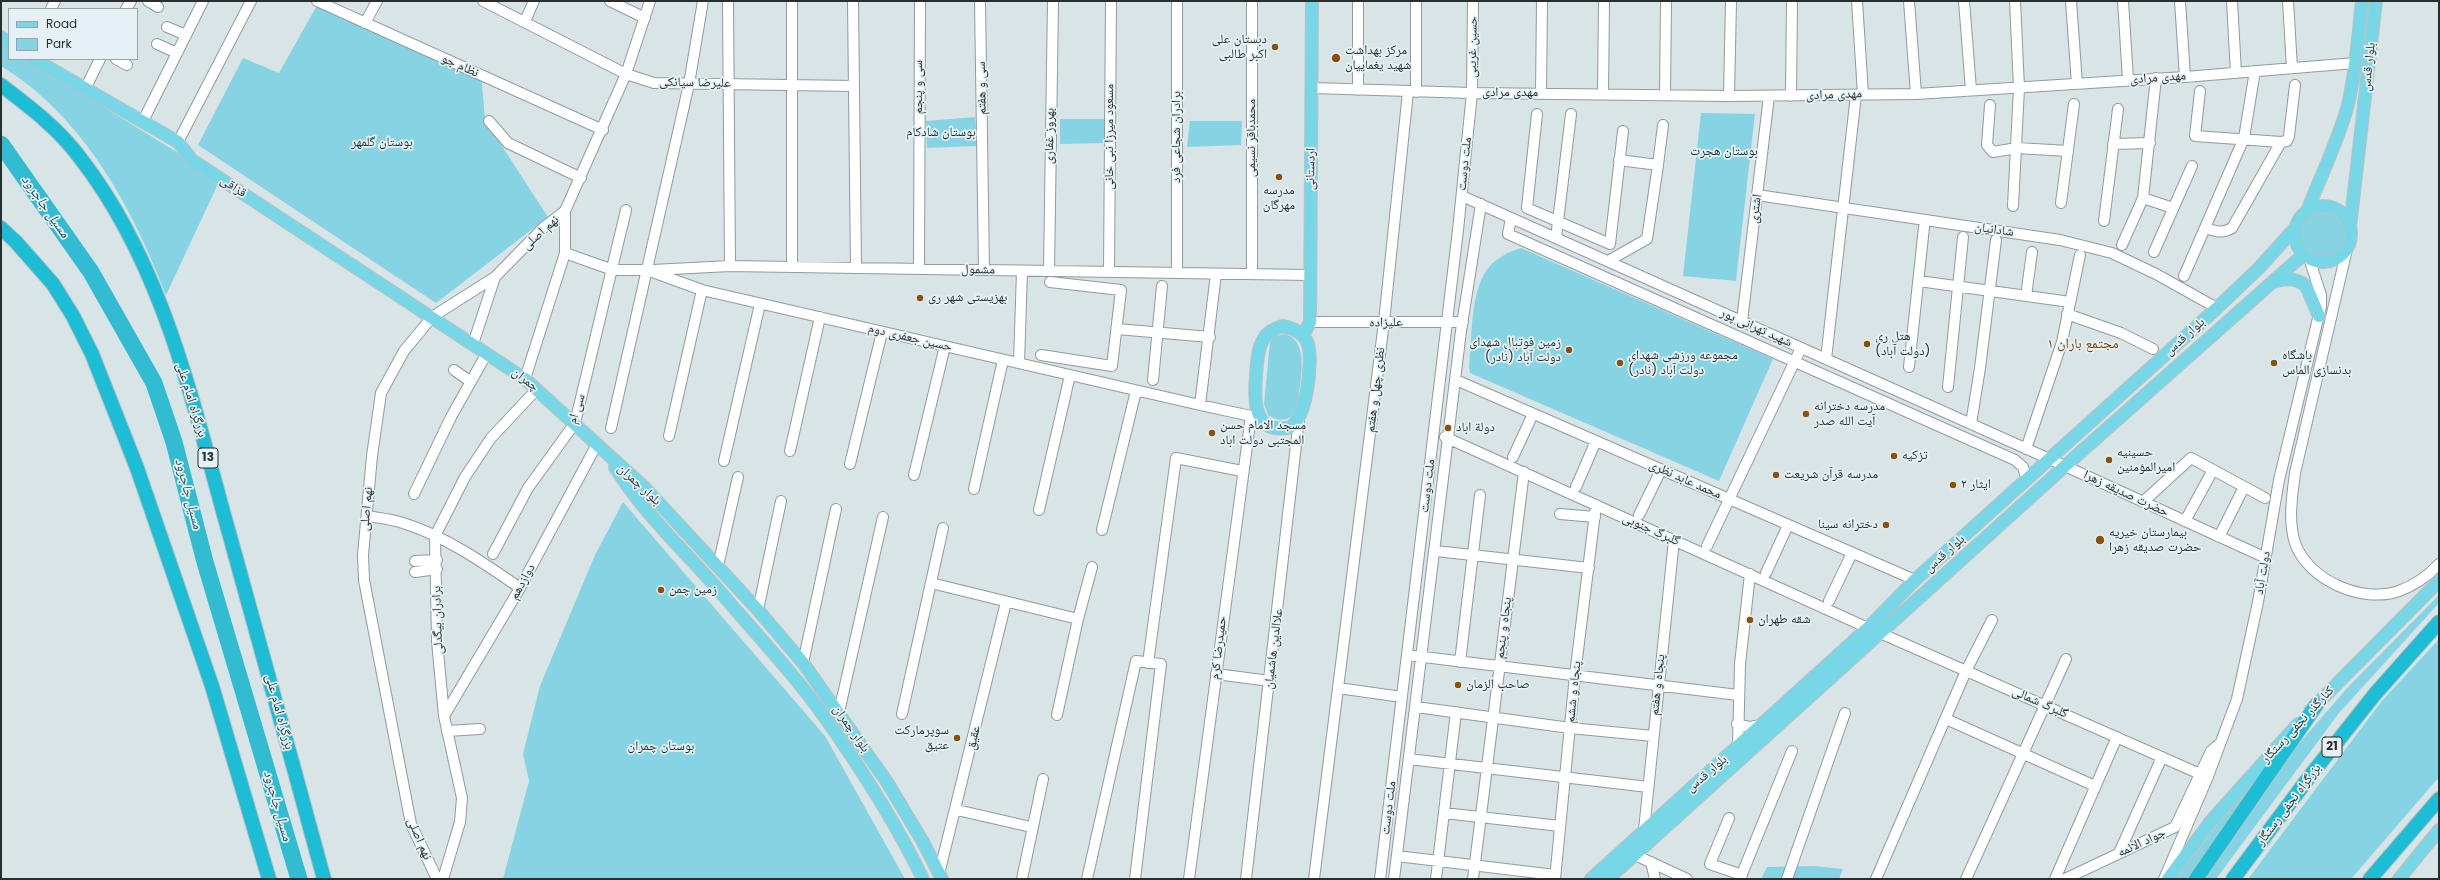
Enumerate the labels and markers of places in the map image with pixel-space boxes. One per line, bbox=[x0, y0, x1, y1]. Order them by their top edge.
place label: دبستان علی اکبر طالبی bbox=[1212, 32, 1267, 63]
marker: دبستان علی اکبر طالبی bbox=[1270, 42, 1280, 52]
place label: مرکز بهداشت شهید یغماییان bbox=[1345, 43, 1411, 74]
marker: مرکز بهداشت شهید یغماییان bbox=[1330, 52, 1342, 64]
marker: مدرسه مهرگان bbox=[1274, 172, 1284, 182]
place label: مدرسه مهرگان bbox=[1263, 183, 1295, 214]
place label: بهزیستی شهر ری bbox=[928, 290, 1007, 306]
marker: بهزیستی شهر ری bbox=[915, 293, 925, 303]
place label: هتل ری (دولت آباد) bbox=[1875, 329, 1930, 360]
place label: زمین فوتبال شهدای دولت آباد (نادر) bbox=[1469, 335, 1561, 366]
marker: هتل ری (دولت آباد) bbox=[1862, 339, 1872, 349]
marker: زمین فوتبال شهدای دولت آباد (نادر) bbox=[1564, 345, 1574, 355]
place label: مجموعه ورزشی شهدای دولت آباد (نادر) bbox=[1628, 348, 1738, 379]
place label: باشگاه بدنسازی الماس bbox=[2282, 348, 2351, 379]
marker: مجموعه ورزشی شهدای دولت آباد (نادر) bbox=[1615, 358, 1625, 368]
marker: باشگاه بدنسازی الماس bbox=[2269, 358, 2279, 368]
place label: مدرسه دخترانه آیت الله صدر bbox=[1814, 399, 1885, 430]
marker: مدرسه دخترانه آیت الله صدر bbox=[1801, 409, 1811, 419]
place label: مسجد الامام حسن المجتبى دولت اباد bbox=[1220, 418, 1306, 449]
place label: دولة اباد bbox=[1456, 420, 1495, 436]
marker: دولة اباد bbox=[1443, 423, 1453, 433]
marker: مسجد الامام حسن المجتبى دولت اباد bbox=[1207, 428, 1217, 438]
place label: حسینیه امیرالمؤمنین bbox=[2117, 445, 2175, 476]
place label: تزکیه bbox=[1902, 448, 1928, 464]
marker: تزکیه bbox=[1889, 451, 1899, 461]
marker: حسینیه امیرالمؤمنین bbox=[2104, 455, 2114, 465]
place label: مدرسه قرآن شریعت bbox=[1784, 467, 1878, 483]
marker: مدرسه قرآن شریعت bbox=[1771, 470, 1781, 480]
place label: ایثار ۲ bbox=[1961, 477, 1991, 493]
marker: ایثار ۲ bbox=[1948, 480, 1958, 490]
place label: دخترانه سینا bbox=[1818, 517, 1878, 533]
marker: دخترانه سینا bbox=[1881, 520, 1891, 530]
place label: بیمارستان خیریه حضرت صدیقه زهرا bbox=[2109, 525, 2201, 556]
marker: بیمارستان خیریه حضرت صدیقه زهرا bbox=[2094, 534, 2106, 546]
place label: زمین چمن bbox=[669, 582, 717, 598]
marker: زمین چمن bbox=[656, 585, 666, 595]
place label: شقه طهران bbox=[1758, 612, 1810, 628]
marker: شقه طهران bbox=[1745, 615, 1755, 625]
place label: صاحب الزمان bbox=[1466, 677, 1530, 693]
marker: صاحب الزمان bbox=[1453, 680, 1463, 690]
place label: سوپرمارکت عتیق bbox=[894, 723, 949, 754]
marker: سوپرمارکت عتیق bbox=[952, 733, 962, 743]

